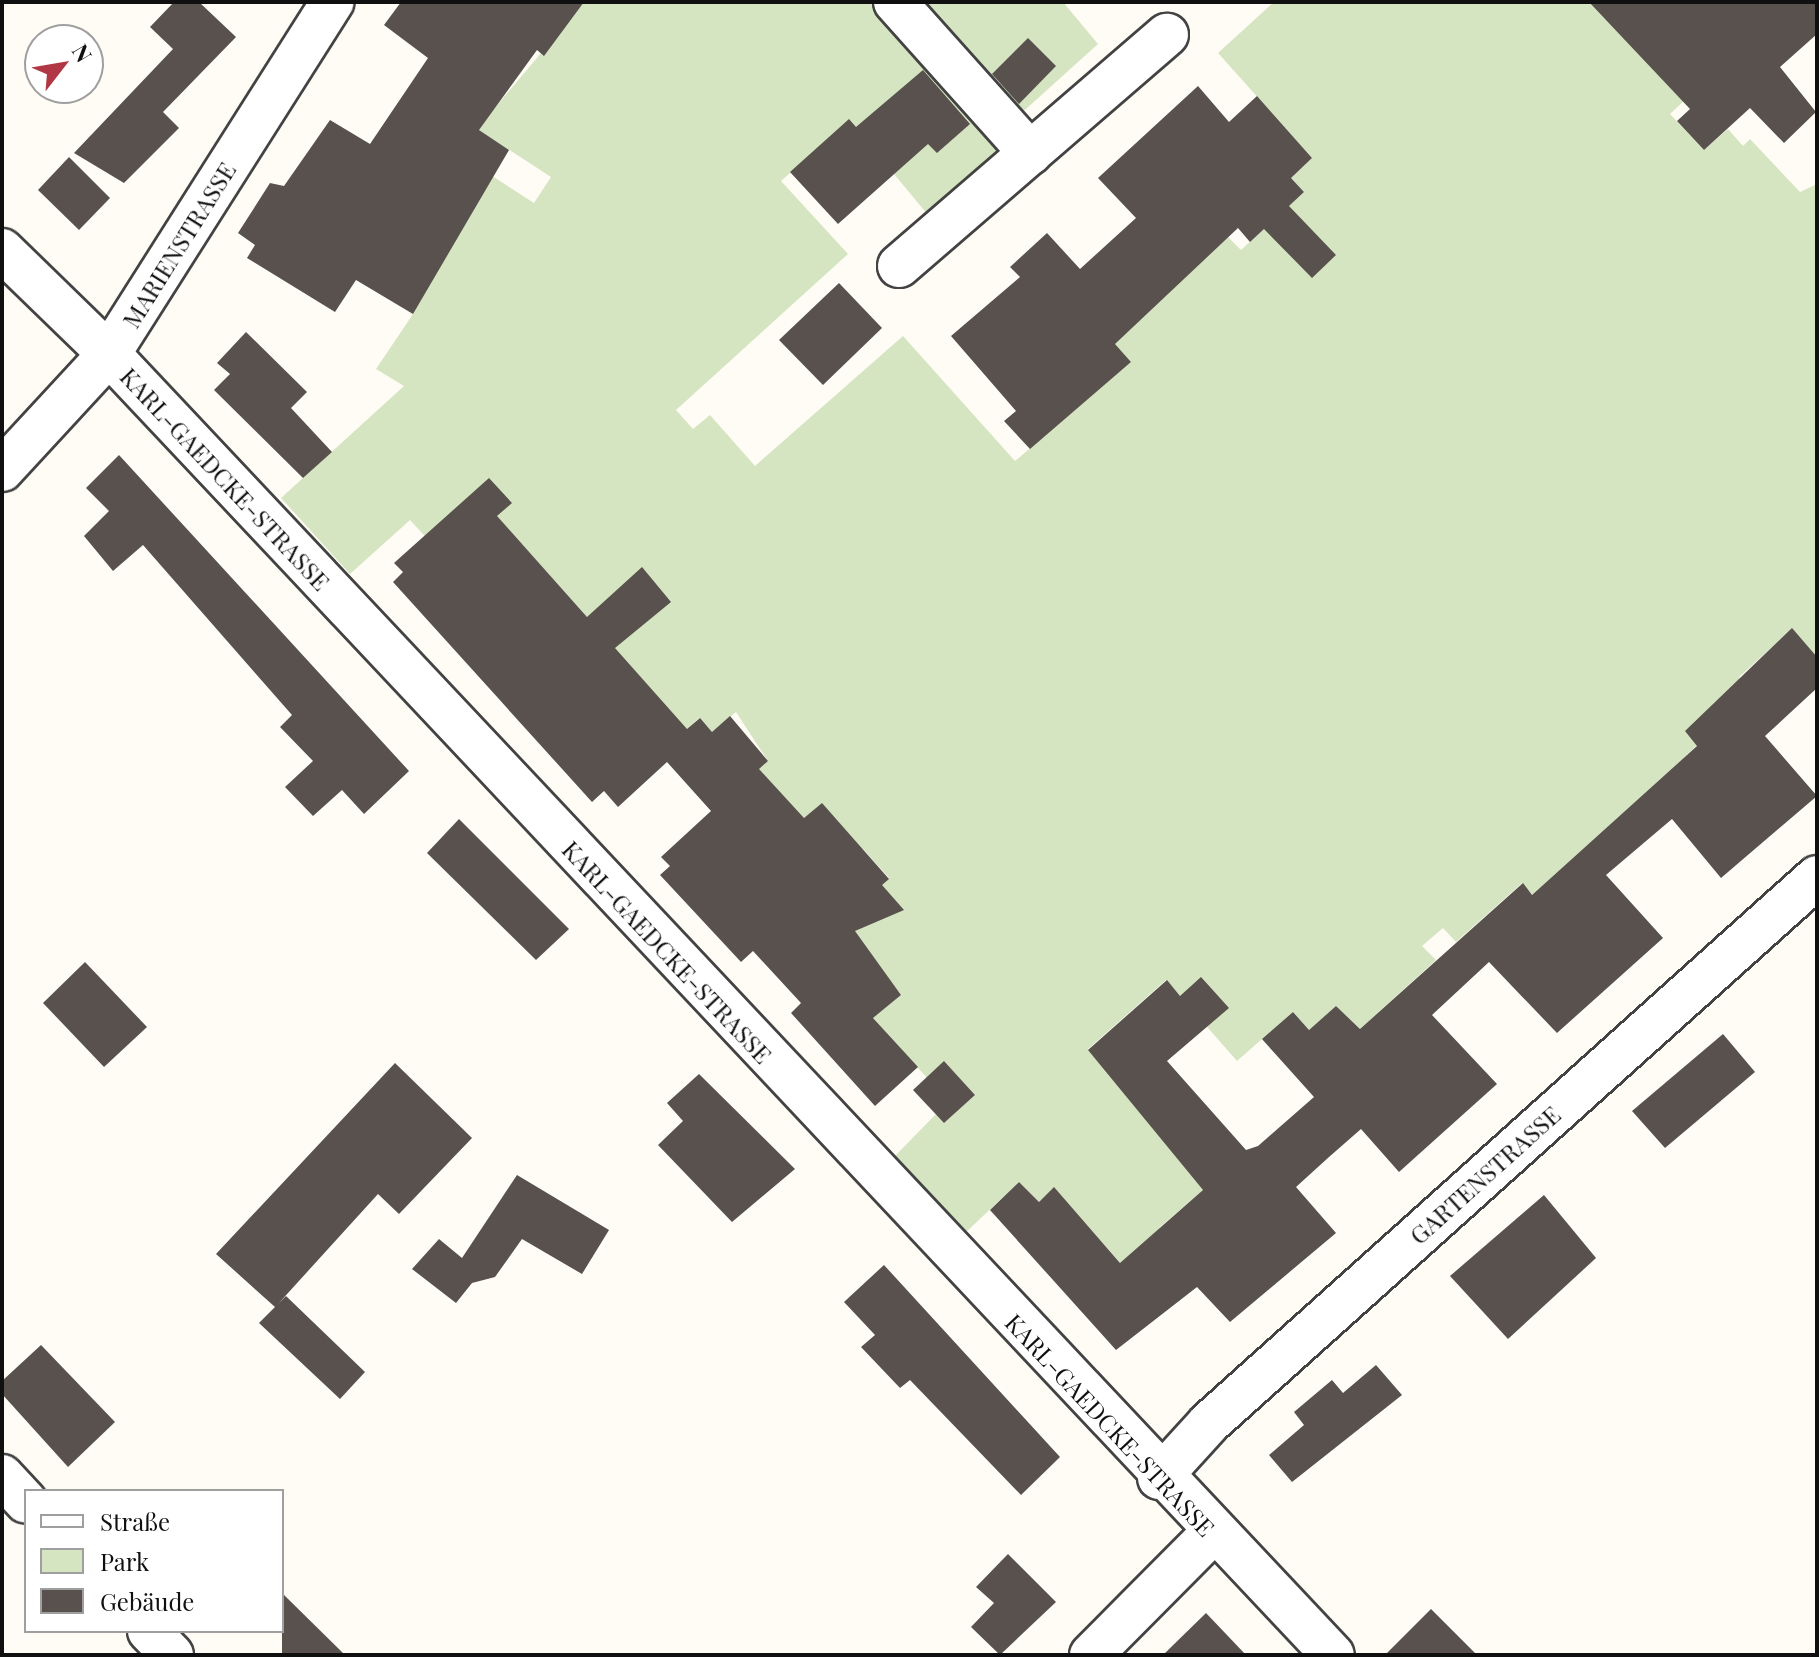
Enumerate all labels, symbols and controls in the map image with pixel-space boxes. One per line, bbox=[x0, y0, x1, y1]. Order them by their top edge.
north arrow bbox=[24, 24, 104, 104]
text: N bbox=[66, 38, 100, 67]
street label: MARIENSTRASSE bbox=[116, 157, 242, 333]
street label: KARL-GAEDCKE-STRASSE bbox=[114, 362, 336, 596]
street label: KARL-GAEDCKE-STRASSE bbox=[556, 835, 778, 1069]
street label: GARTENSTRASSE bbox=[1404, 1100, 1566, 1250]
street label: KARL-GAEDCKE-STRASSE bbox=[999, 1308, 1221, 1542]
legend bbox=[24, 1489, 284, 1633]
text: Straße bbox=[100, 1505, 170, 1537]
text: Park bbox=[100, 1545, 149, 1577]
text: Gebäude bbox=[100, 1585, 195, 1617]

